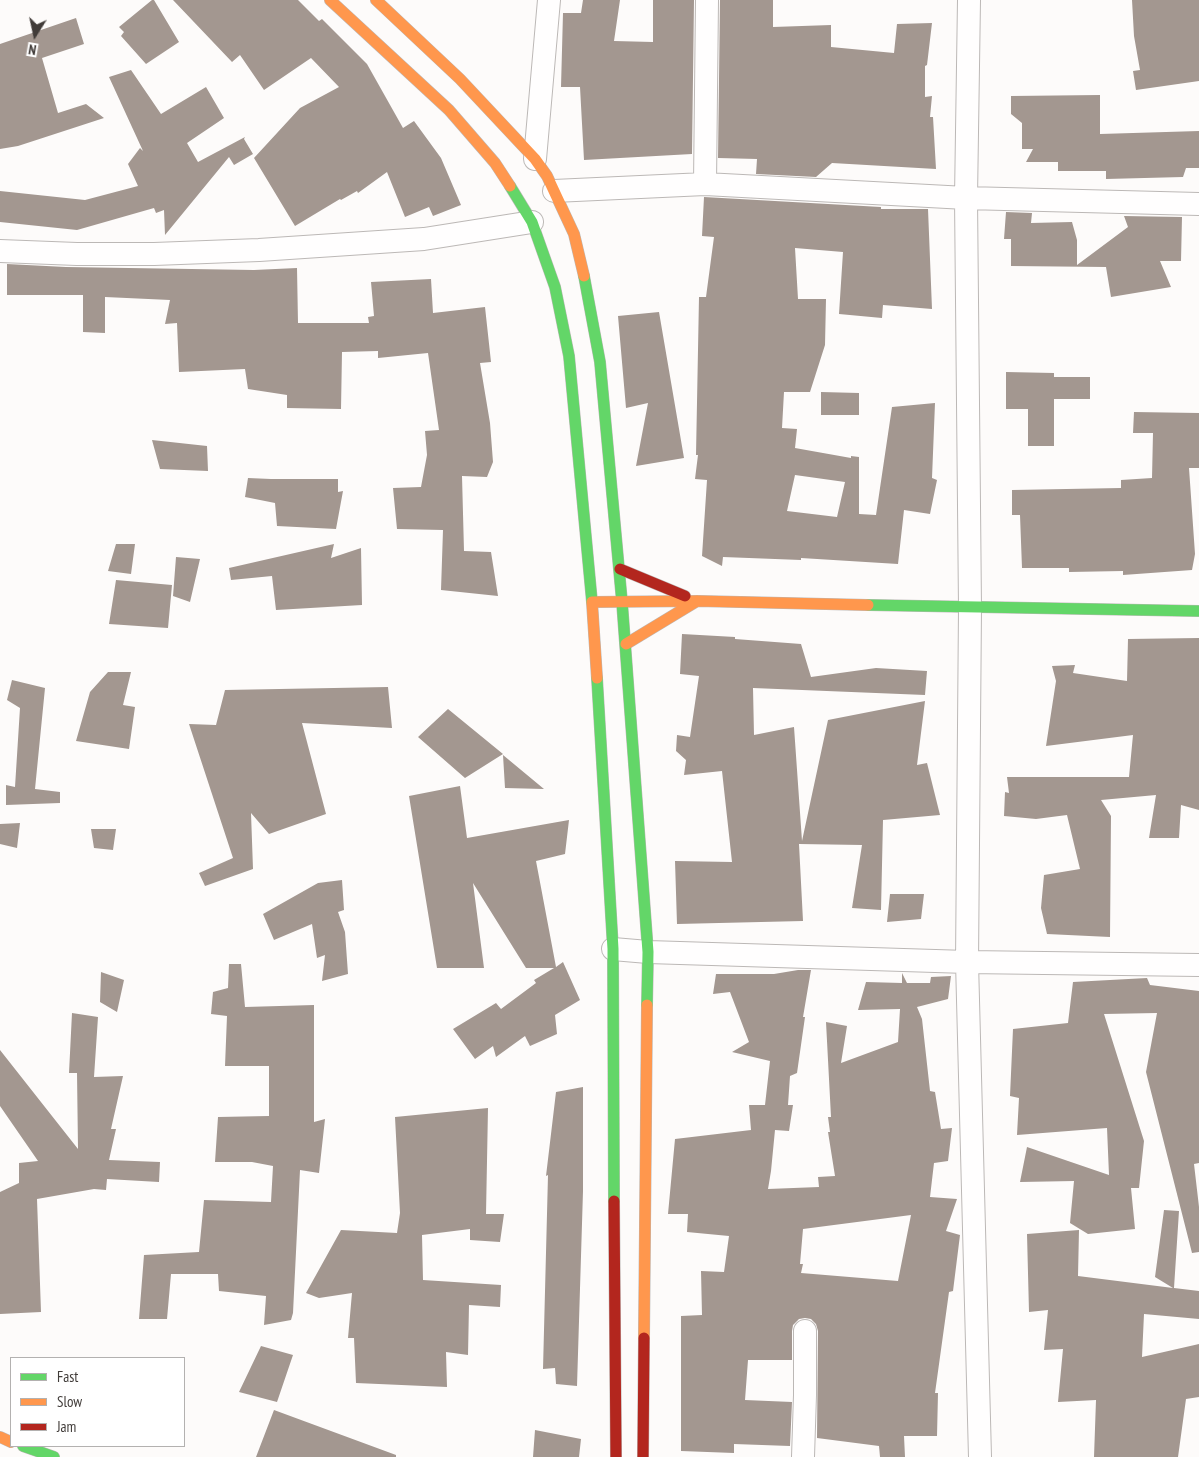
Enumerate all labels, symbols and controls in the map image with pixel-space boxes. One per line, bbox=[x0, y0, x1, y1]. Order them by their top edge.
north arrow bbox=[10, 10, 60, 60]
text: N bbox=[27, 40, 38, 59]
legend bbox=[10, 1357, 185, 1447]
text: Fast bbox=[57, 1367, 78, 1386]
text: Slow bbox=[57, 1392, 82, 1411]
text: Jam bbox=[57, 1417, 76, 1436]

